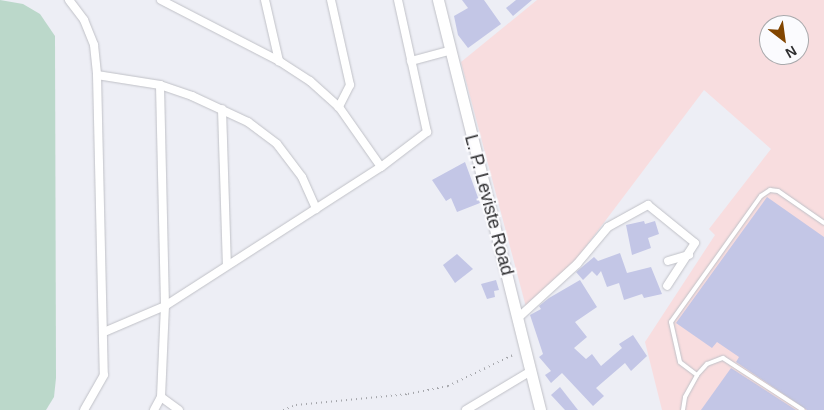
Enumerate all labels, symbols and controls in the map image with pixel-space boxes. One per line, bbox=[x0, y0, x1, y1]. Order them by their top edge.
north arrow bbox=[759, 15, 809, 65]
text: N bbox=[783, 43, 799, 62]
street label: L. P. Leviste Road bbox=[460, 132, 518, 278]

